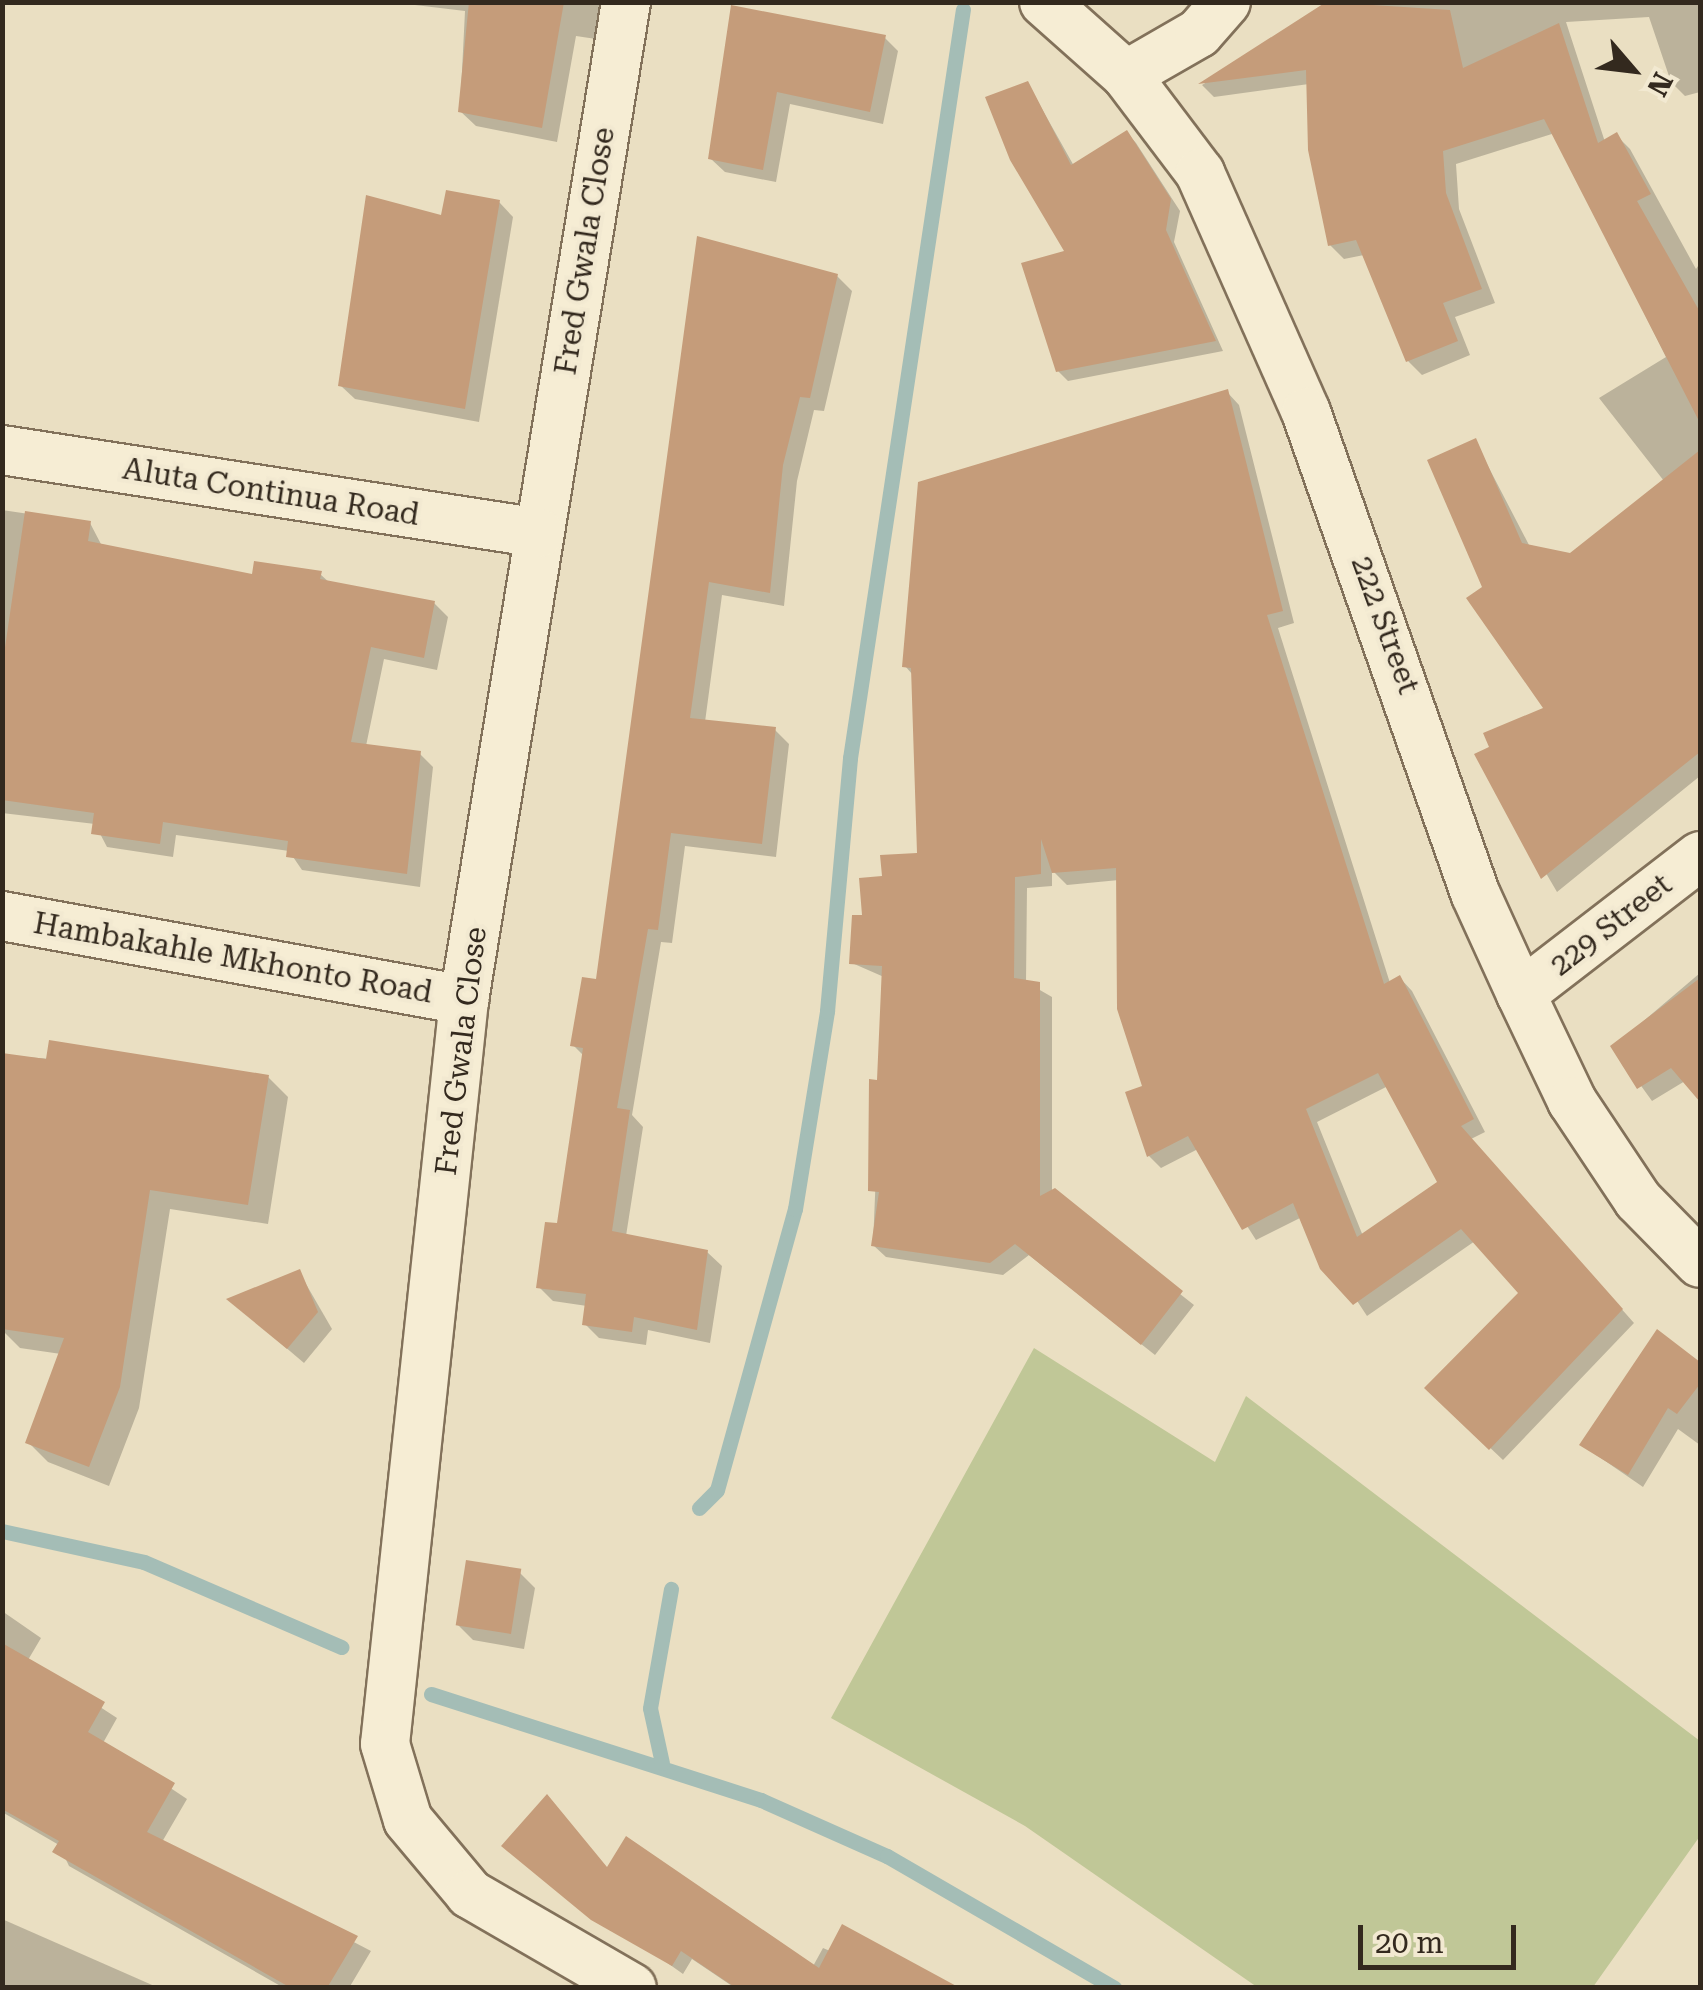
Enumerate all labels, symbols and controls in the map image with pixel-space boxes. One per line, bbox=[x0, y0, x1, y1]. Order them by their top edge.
north arrow bbox=[1583, 20, 1683, 120]
text: N bbox=[1640, 67, 1680, 102]
street label: Fred Gwala Close bbox=[548, 125, 622, 377]
street label: Aluta Continua Road bbox=[120, 451, 422, 533]
street label: 222 Street bbox=[1343, 551, 1427, 699]
street label: 229 Street bbox=[1543, 866, 1679, 984]
street label: Hambakahle Mkhonto Road bbox=[31, 905, 435, 1011]
street label: Fred Gwala Close bbox=[428, 925, 494, 1177]
scale bar bbox=[1363, 1905, 1520, 1967]
text: 20 m bbox=[1375, 1925, 1444, 1960]

